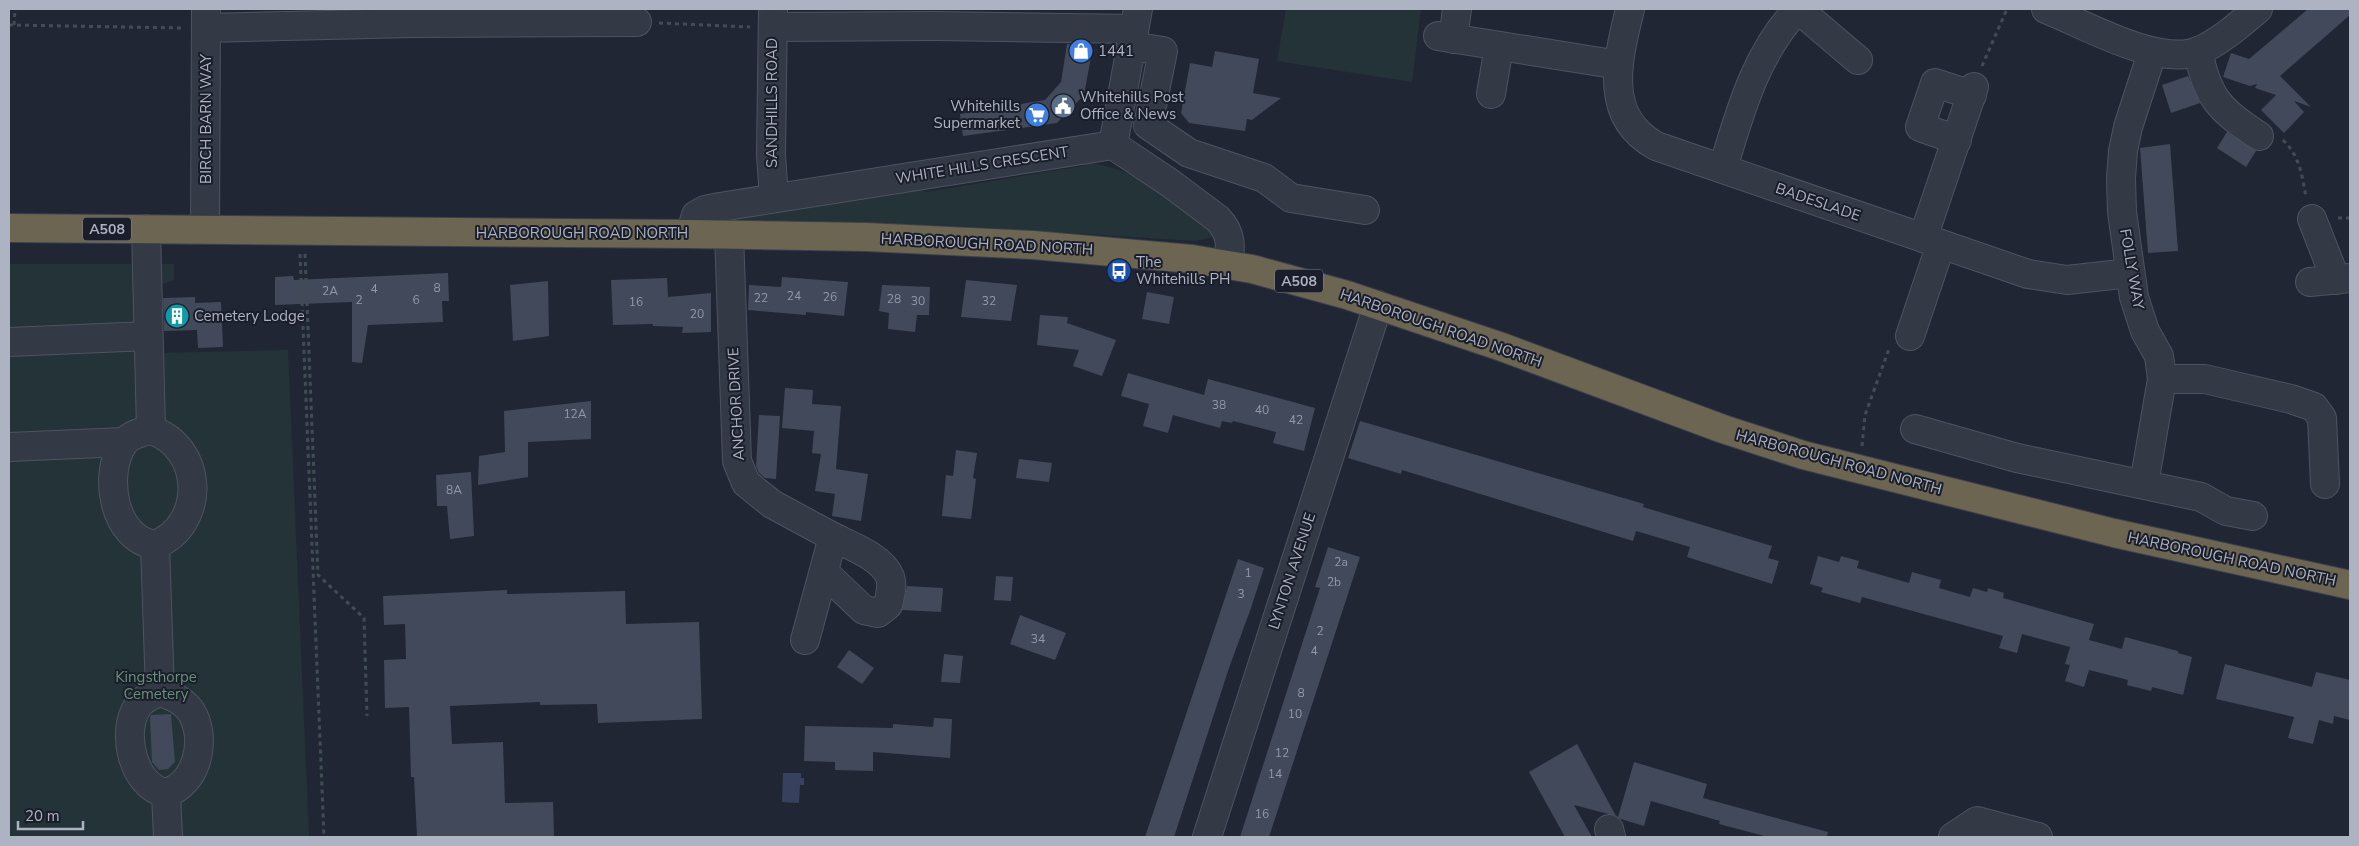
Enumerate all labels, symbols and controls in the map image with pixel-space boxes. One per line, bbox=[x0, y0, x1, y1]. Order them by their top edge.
street label: SANDHILLS ROAD bbox=[762, 38, 782, 168]
shop icon: 1441 bbox=[1068, 38, 1094, 64]
place label: 1441 bbox=[1098, 41, 1134, 61]
street label: BIRCH BARN WAY bbox=[196, 53, 216, 184]
place label: Whitehills Post Office & News bbox=[1080, 87, 1184, 124]
public building icon: Whitehills Post Office & News bbox=[1050, 93, 1076, 119]
place label: Whitehills Supermarket bbox=[934, 96, 1021, 133]
supermarket icon: Whitehills Supermarket bbox=[1024, 102, 1050, 128]
street label: WHITE HILLS CRESCENT bbox=[894, 141, 1070, 189]
street label: BADESLADE bbox=[1773, 178, 1863, 226]
road number: A508 bbox=[83, 218, 131, 240]
street label: HARBOROUGH ROAD NORTH bbox=[476, 223, 688, 243]
street label: FOLLY WAY bbox=[2115, 227, 2149, 312]
street label: HARBOROUGH ROAD NORTH bbox=[880, 228, 1094, 260]
place label: The Whitehills PH bbox=[1136, 252, 1230, 289]
bus stop icon: The Whitehills PH bbox=[1106, 258, 1132, 284]
road number: A508 bbox=[1275, 270, 1323, 292]
house number: 8 bbox=[433, 280, 441, 296]
house number: 4 bbox=[370, 281, 378, 297]
house number: 2A bbox=[322, 283, 338, 299]
street label: HARBOROUGH ROAD NORTH bbox=[1337, 284, 1545, 372]
house number: 24 bbox=[787, 288, 801, 304]
house number: 26 bbox=[823, 289, 837, 305]
house number: 22 bbox=[754, 290, 768, 306]
house number: 28 bbox=[887, 291, 901, 307]
house number: 2 bbox=[355, 292, 363, 308]
house number: 6 bbox=[412, 292, 420, 308]
house number: 30 bbox=[911, 293, 925, 309]
house number: 32 bbox=[982, 293, 996, 309]
house number: 16 bbox=[629, 294, 643, 310]
building icon: Cemetery Lodge bbox=[164, 303, 190, 329]
place label: Cemetery Lodge bbox=[194, 306, 305, 326]
house number: 20 bbox=[690, 306, 704, 322]
street label: ANCHOR DRIVE bbox=[723, 347, 749, 461]
house number: 38 bbox=[1212, 397, 1226, 413]
house number: 40 bbox=[1255, 402, 1269, 418]
house number: 12A bbox=[563, 406, 587, 422]
house number: 42 bbox=[1289, 412, 1303, 428]
street label: HARBOROUGH ROAD NORTH bbox=[1734, 425, 1944, 499]
house number: 8A bbox=[446, 482, 462, 498]
street label: LYNTON AVENUE bbox=[1264, 510, 1320, 632]
street label: HARBOROUGH ROAD NORTH bbox=[2126, 527, 2338, 591]
house number: 2a bbox=[1334, 554, 1348, 570]
house number: 1 bbox=[1244, 565, 1252, 581]
house number: 2b bbox=[1327, 574, 1341, 590]
house number: 3 bbox=[1237, 586, 1245, 602]
house number: 2 bbox=[1316, 623, 1324, 639]
house number: 34 bbox=[1031, 631, 1045, 647]
house number: 4 bbox=[1310, 643, 1318, 659]
park label: Kingsthorpe Cemetery bbox=[115, 667, 197, 704]
house number: 8 bbox=[1297, 685, 1305, 701]
house number: 10 bbox=[1288, 706, 1302, 722]
house number: 12 bbox=[1275, 745, 1289, 761]
house number: 14 bbox=[1268, 766, 1282, 782]
scale bar bbox=[18, 798, 82, 830]
text: 20 m bbox=[25, 806, 60, 826]
house number: 16 bbox=[1255, 806, 1269, 822]

